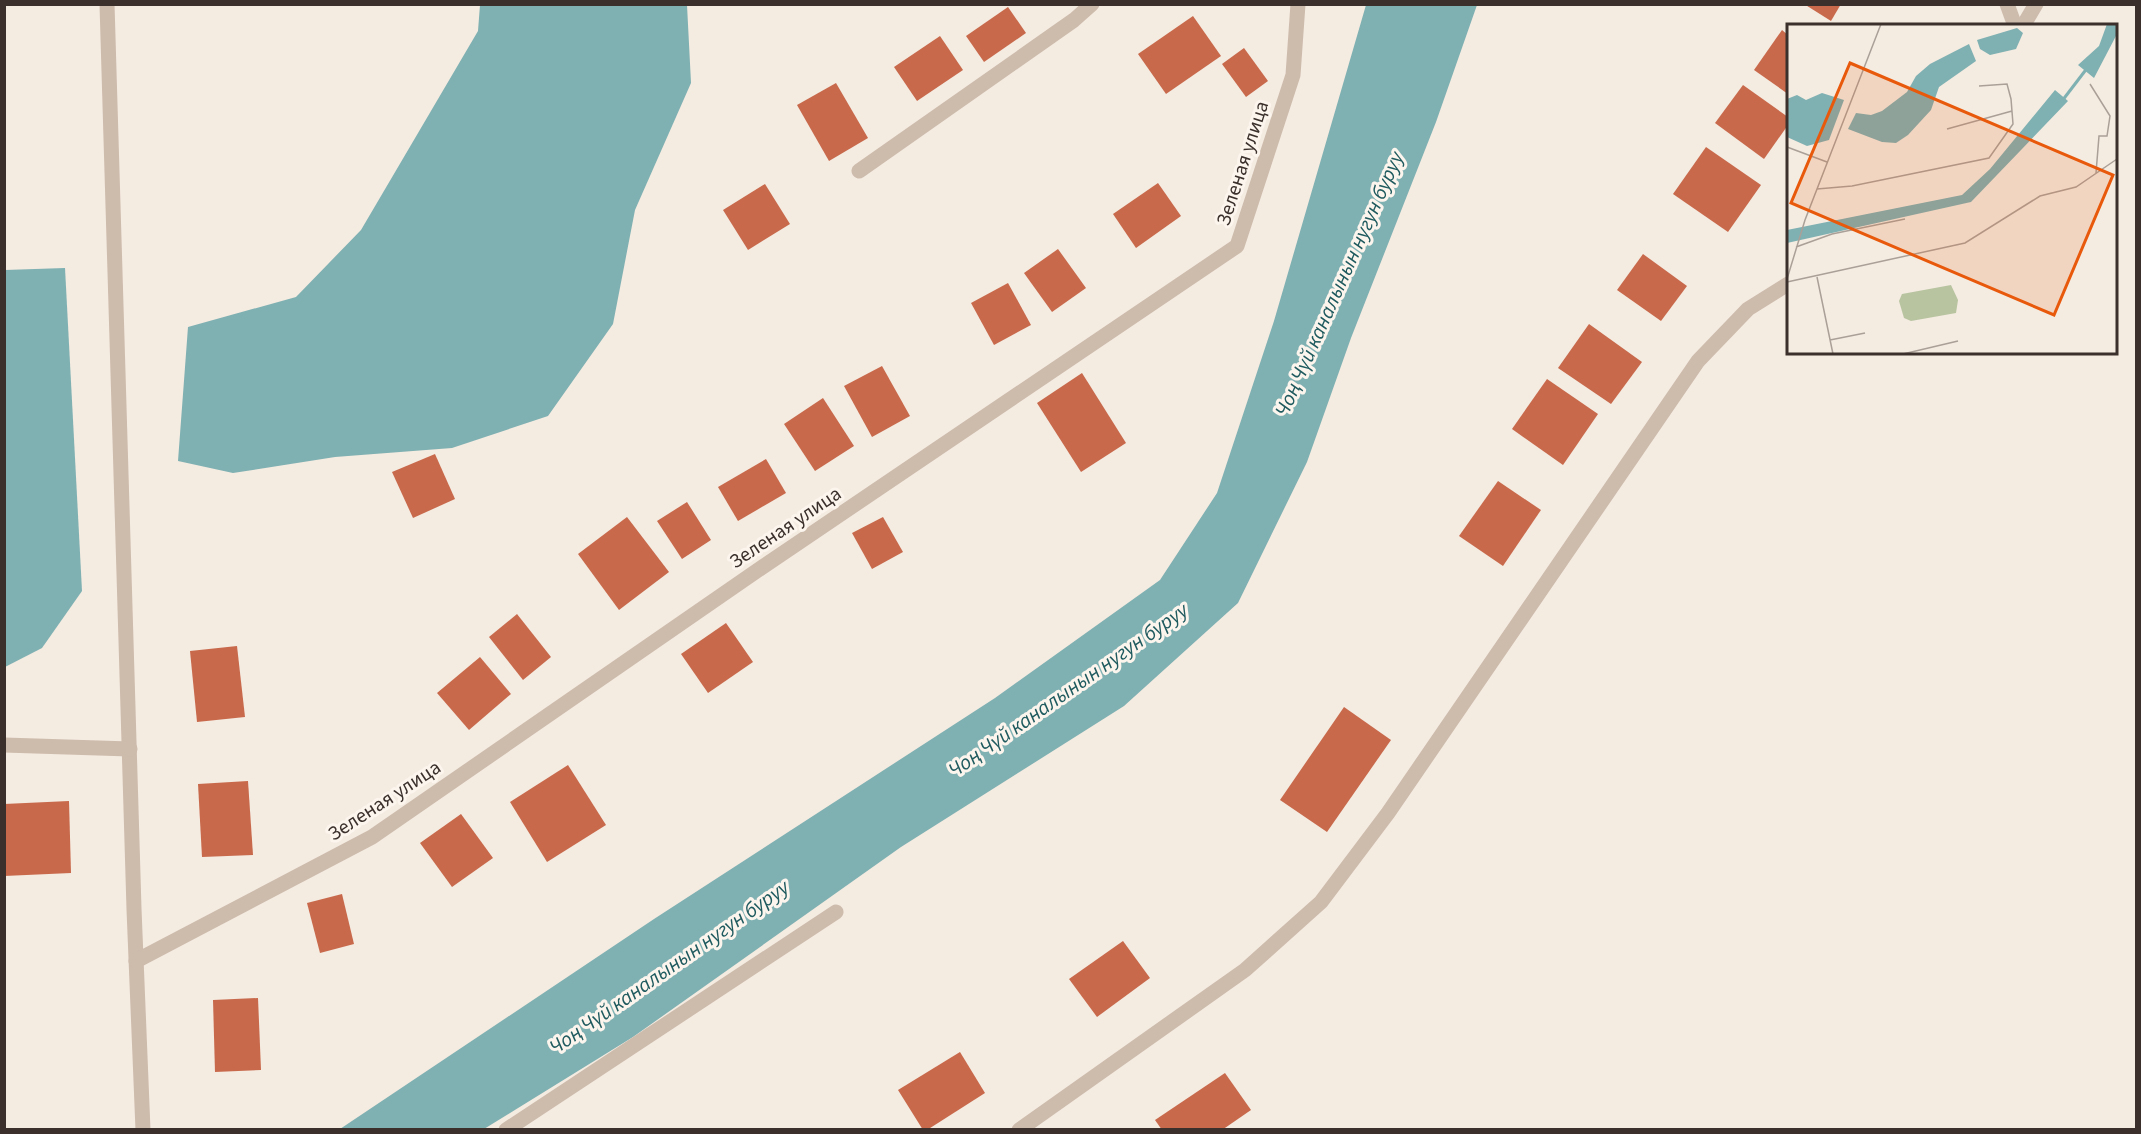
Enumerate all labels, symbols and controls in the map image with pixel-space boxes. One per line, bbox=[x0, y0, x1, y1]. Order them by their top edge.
inset map bbox=[1787, 24, 2117, 354]
street label: Зеленая улица bbox=[1210, 97, 1276, 229]
water label: Чоң Чүй каналынын нугун буруу bbox=[1267, 145, 1412, 421]
street label: Зеленая улица bbox=[724, 480, 847, 576]
water label: Чоң Чүй каналынын нугун буруу bbox=[942, 595, 1195, 785]
street label: Зеленая улица bbox=[323, 754, 446, 848]
water label: Чоң Чүй каналынын нугун буруу bbox=[543, 872, 796, 1062]

